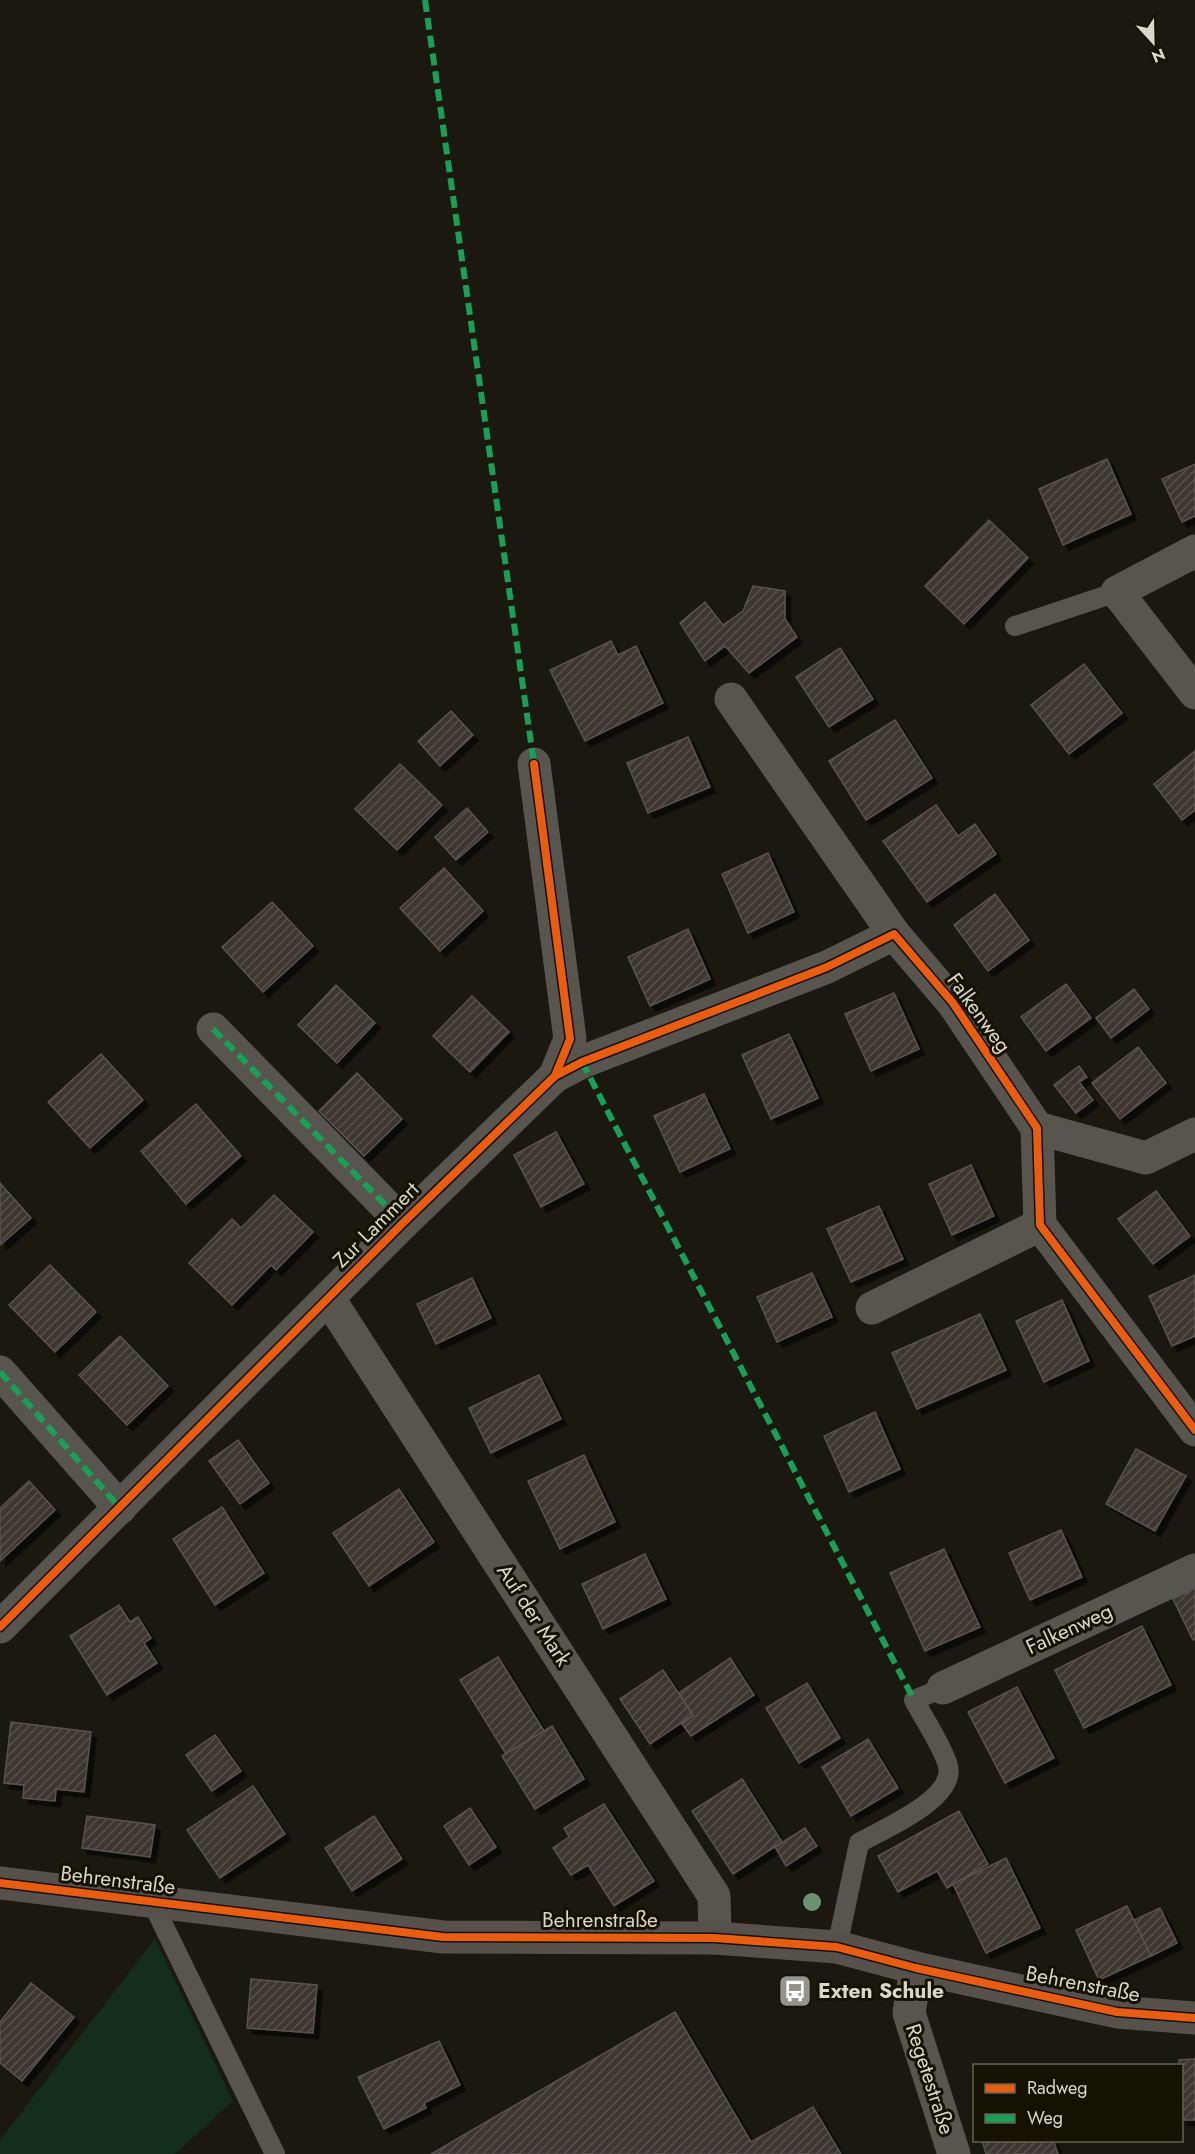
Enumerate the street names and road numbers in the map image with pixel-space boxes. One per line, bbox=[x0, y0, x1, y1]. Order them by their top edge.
street label: Falkenweg bbox=[940, 967, 1018, 1059]
street label: Zur Lammert bbox=[326, 1175, 426, 1275]
street label: Auf der Mark bbox=[490, 1558, 579, 1673]
street label: Falkenweg bbox=[1021, 1596, 1117, 1662]
street label: Behrenstraße bbox=[59, 1858, 177, 1902]
street label: Behrenstraße bbox=[542, 1905, 658, 1935]
street label: Behrenstraße bbox=[1023, 1958, 1143, 2010]
street label: Regetestraße bbox=[898, 2020, 962, 2138]

